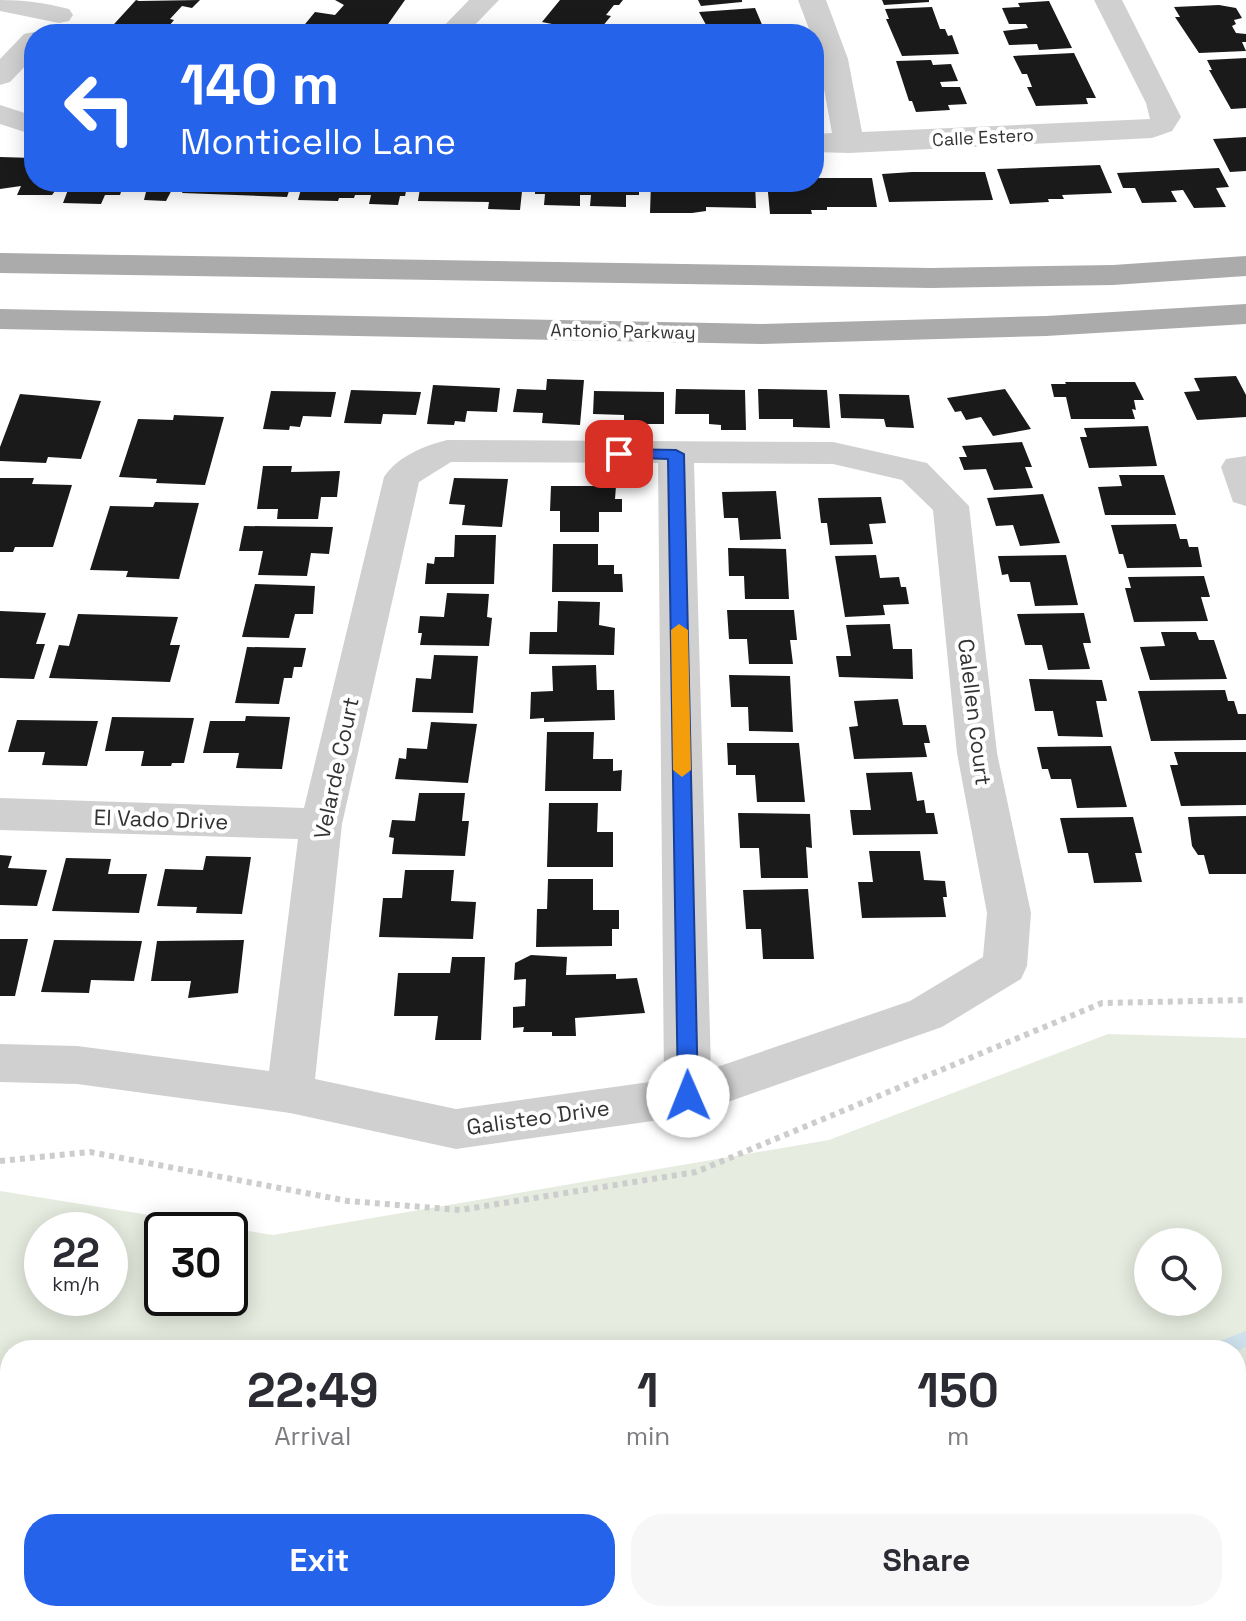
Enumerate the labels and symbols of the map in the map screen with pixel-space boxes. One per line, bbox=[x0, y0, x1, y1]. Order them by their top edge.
street label: Calle Estero bbox=[932, 123, 1034, 151]
street label: Antonio Parkway bbox=[550, 318, 696, 344]
pin bbox=[585, 420, 653, 488]
street label: Calellen Court bbox=[952, 637, 998, 787]
street label: Velarde Court bbox=[307, 695, 365, 841]
street label: El Vado Drive bbox=[93, 803, 229, 835]
position arrow bbox=[646, 1054, 730, 1138]
street label: Galisteo Drive bbox=[465, 1093, 611, 1141]
speed limit sign: 30 bbox=[144, 1212, 248, 1316]

